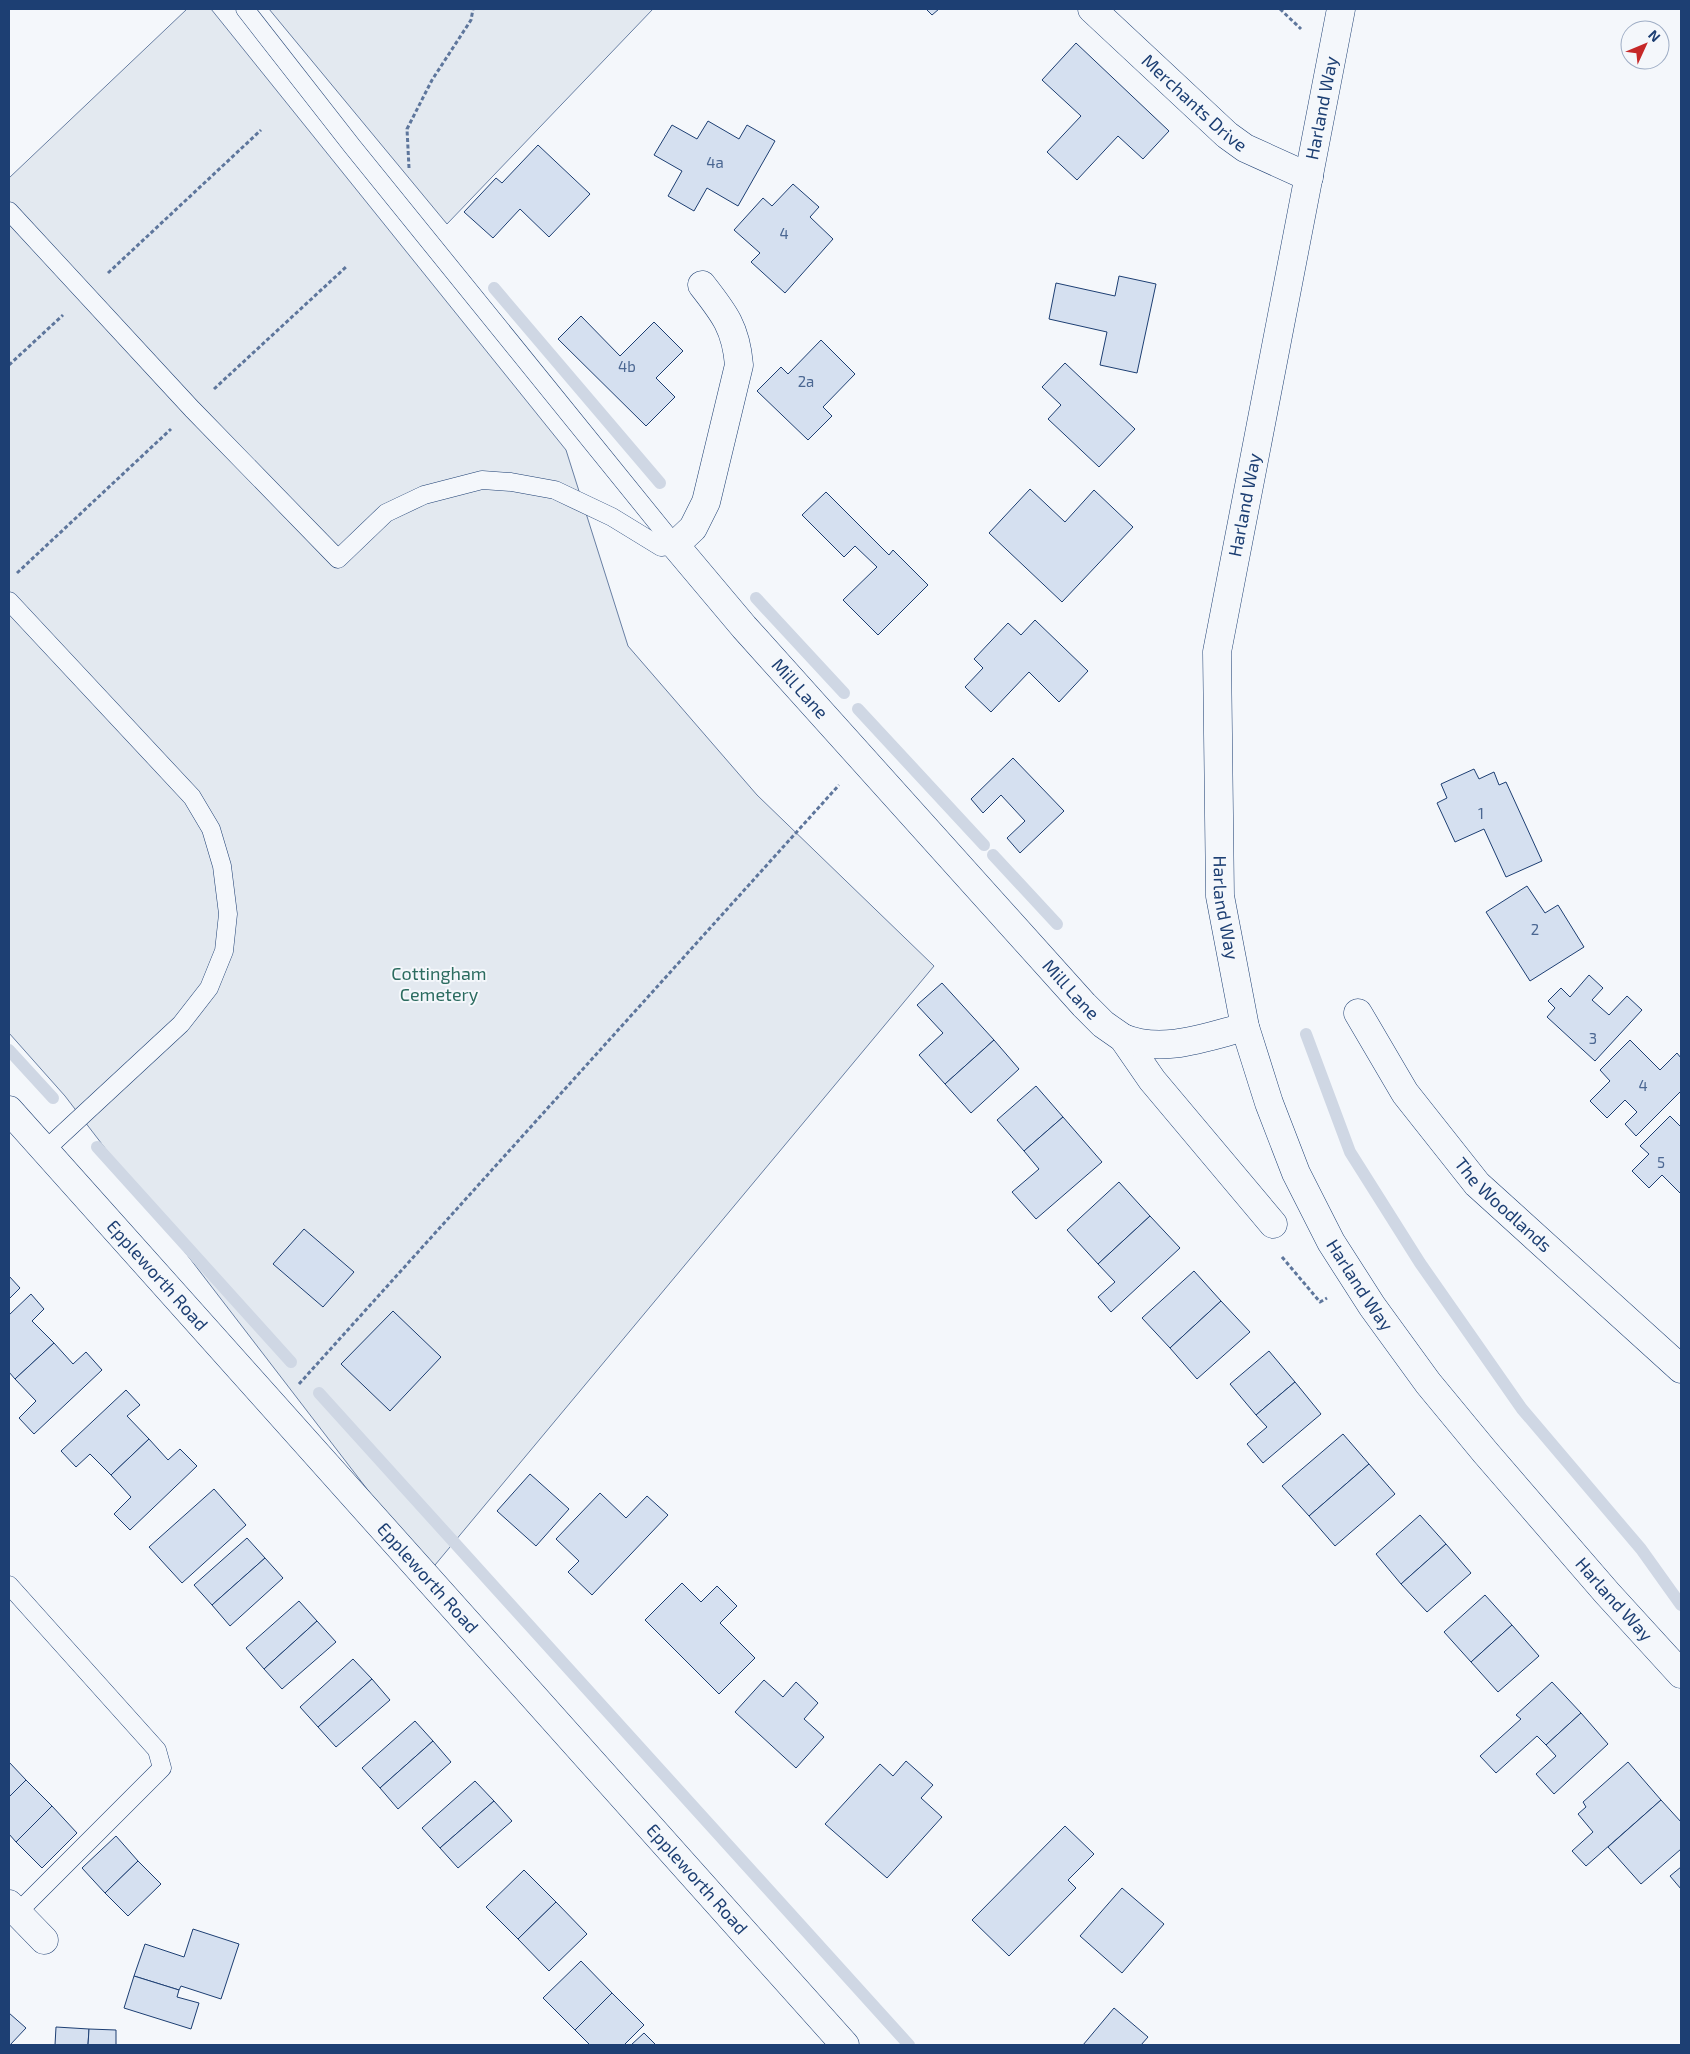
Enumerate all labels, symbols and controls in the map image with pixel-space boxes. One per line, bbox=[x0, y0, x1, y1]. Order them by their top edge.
north arrow bbox=[1620, 20, 1670, 70]
text: N bbox=[1645, 26, 1664, 45]
street label: Merchants Drive bbox=[1137, 49, 1252, 156]
street label: Harland Way bbox=[1300, 54, 1342, 162]
house number: 4a bbox=[706, 153, 724, 171]
house number: 4 bbox=[779, 224, 789, 242]
house number: 4b bbox=[618, 357, 636, 375]
house number: 2a bbox=[798, 372, 814, 390]
street label: Harland Way bbox=[1223, 451, 1265, 559]
street label: Mill Lane bbox=[768, 653, 833, 723]
house number: 1 bbox=[1478, 804, 1484, 822]
street label: Harland Way bbox=[1210, 855, 1244, 962]
house number: 2 bbox=[1531, 920, 1539, 938]
street label: Mill Lane bbox=[1038, 954, 1104, 1024]
park label: Cottingham Cemetery bbox=[391, 962, 487, 1005]
house number: 3 bbox=[1589, 1029, 1597, 1047]
house number: 4 bbox=[1638, 1076, 1648, 1094]
street label: The Woodlands bbox=[1450, 1153, 1557, 1256]
house number: 5 bbox=[1657, 1153, 1665, 1171]
street label: Eppleworth Road bbox=[102, 1215, 213, 1335]
street label: Harland Way bbox=[1322, 1235, 1399, 1335]
street label: Eppleworth Road bbox=[373, 1518, 484, 1637]
street label: Harland Way bbox=[1571, 1553, 1658, 1646]
street label: Eppleworth Road bbox=[642, 1819, 753, 1939]

